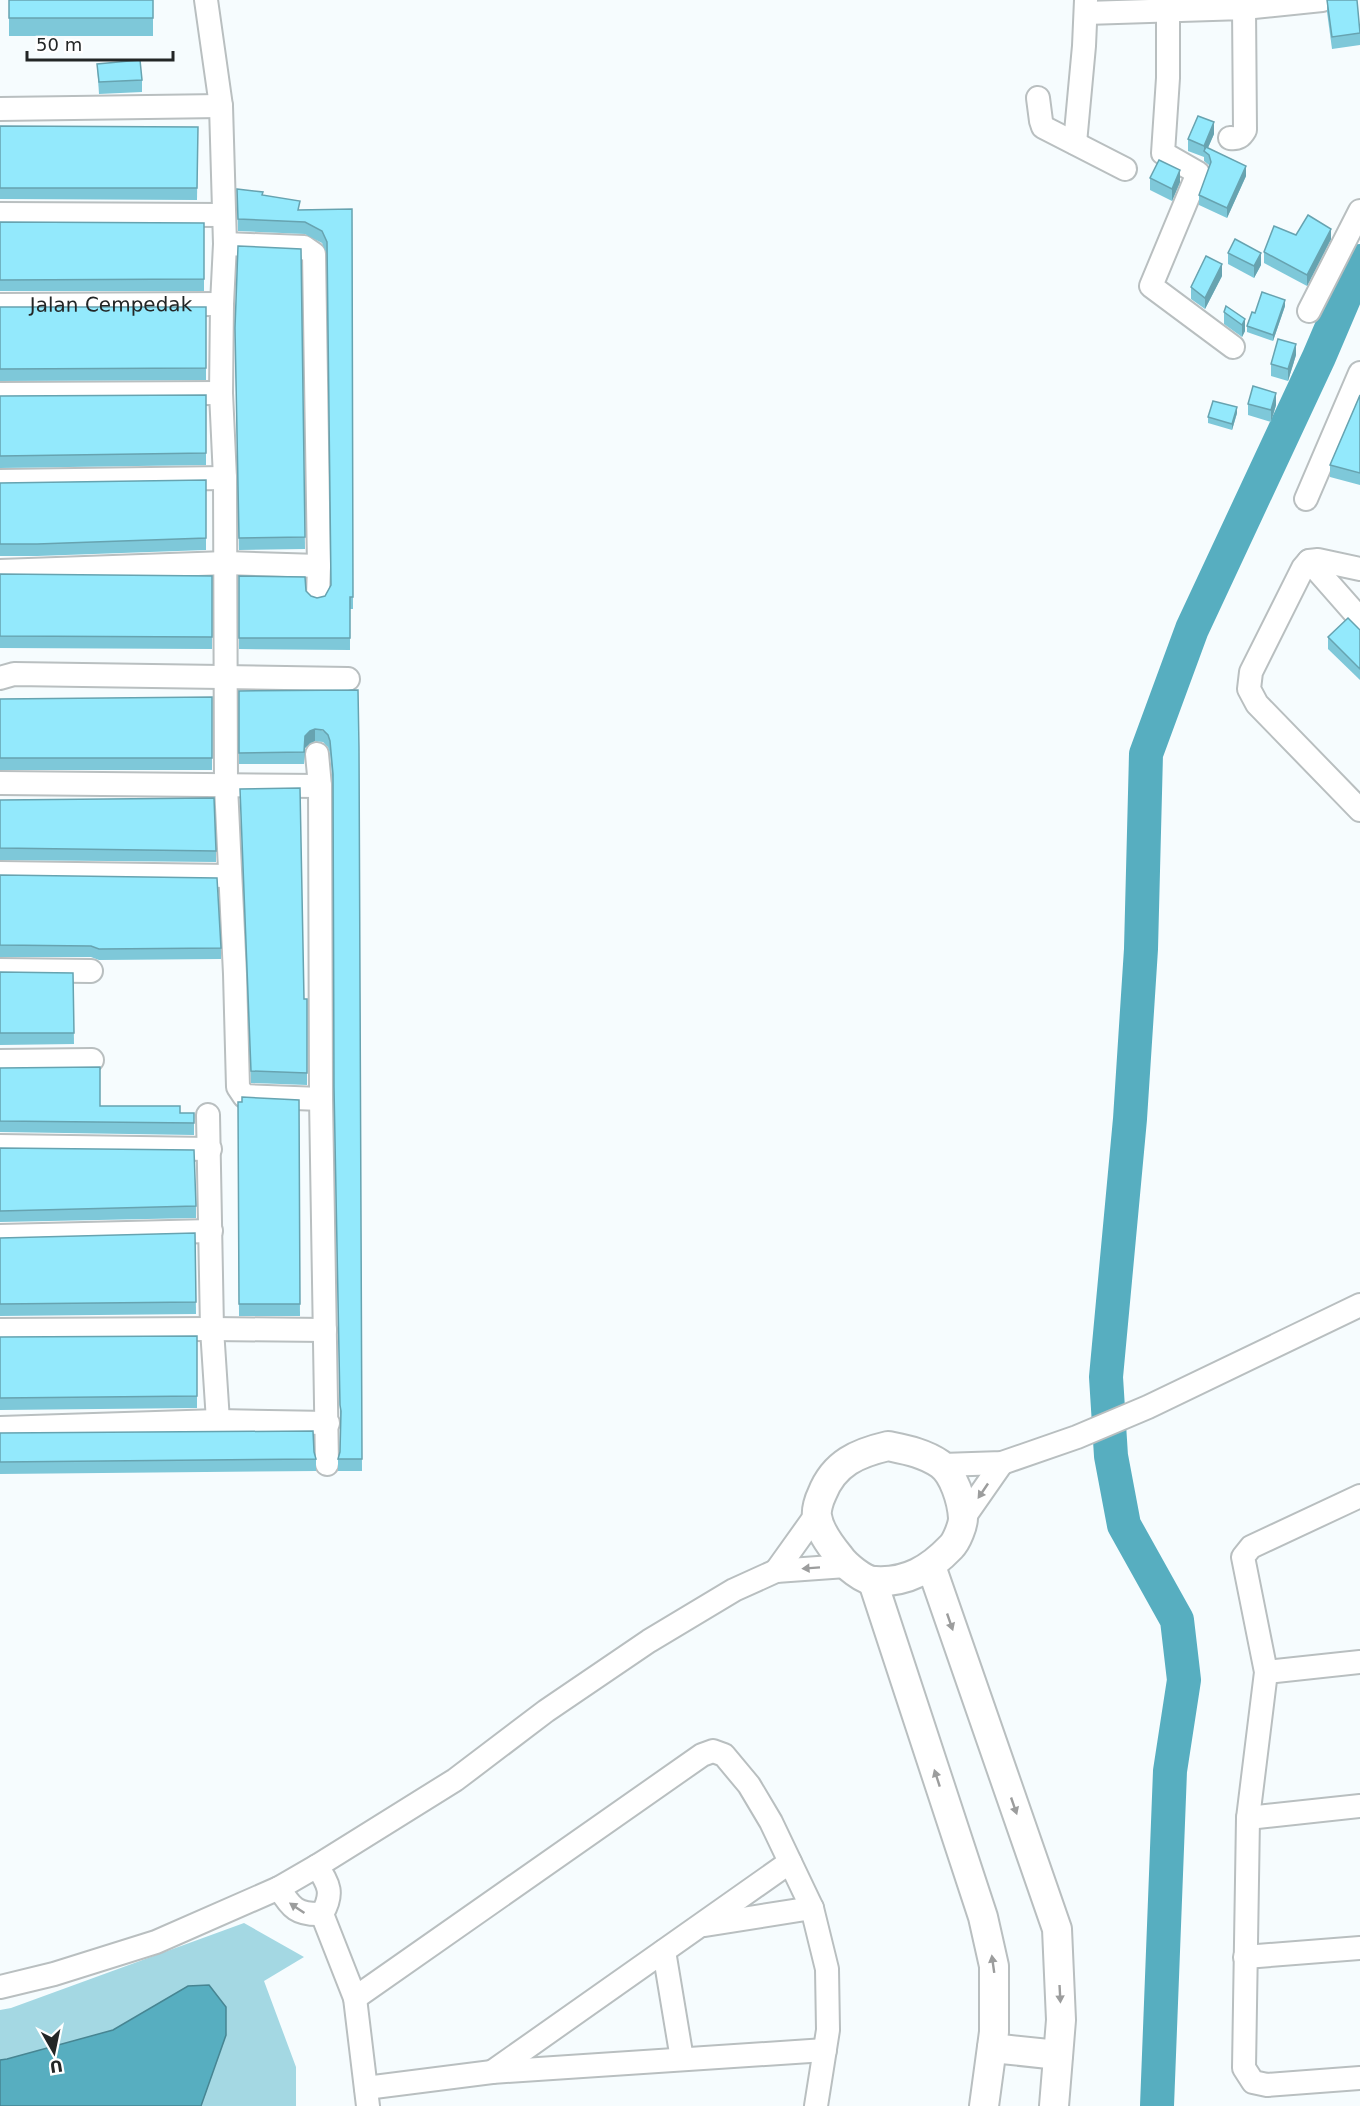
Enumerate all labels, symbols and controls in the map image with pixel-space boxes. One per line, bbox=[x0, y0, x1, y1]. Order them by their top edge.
scale bar bbox=[27, 24, 172, 62]
text: 50 m bbox=[36, 34, 82, 55]
street label: Jalan Cempedak bbox=[28, 292, 193, 317]
one-way arrow bbox=[978, 1483, 989, 1499]
one-way arrow bbox=[802, 1564, 821, 1573]
one-way arrow bbox=[945, 1613, 955, 1631]
one-way arrow bbox=[932, 1769, 942, 1787]
one-way arrow bbox=[1009, 1797, 1019, 1815]
one-way arrow bbox=[288, 1903, 305, 1914]
one-way arrow bbox=[988, 1955, 997, 1974]
one-way arrow bbox=[1055, 1984, 1065, 2003]
north arrow bbox=[24, 2022, 84, 2082]
text: U bbox=[48, 2056, 64, 2077]

